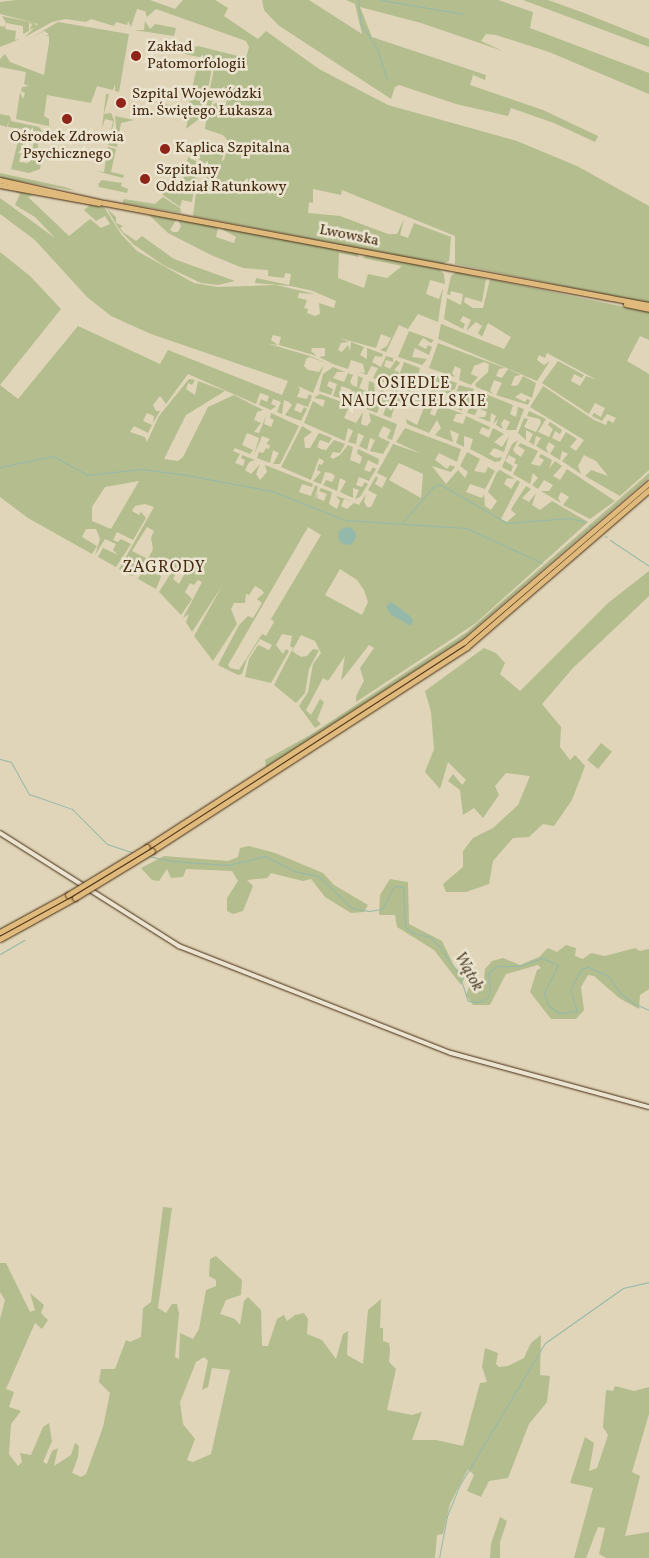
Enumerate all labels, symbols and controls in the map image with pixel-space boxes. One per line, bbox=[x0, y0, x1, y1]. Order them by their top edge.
place label: Zakład Patomorfologii bbox=[147, 38, 246, 73]
marker: Zakład Patomorfologii bbox=[129, 49, 143, 63]
place label: Szpital Wojewódzki im. Świętego Łukasza bbox=[132, 85, 273, 120]
marker: Szpital Wojewódzki im. Świętego Łukasza bbox=[114, 96, 128, 110]
marker: Ośrodek Zdrowia Psychicznego bbox=[60, 112, 74, 126]
place label: Ośrodek Zdrowia Psychicznego bbox=[10, 128, 124, 163]
place label: Kaplica Szpitalna bbox=[175, 140, 290, 158]
marker: Kaplica Szpitalna bbox=[159, 143, 171, 155]
place label: Szpitalny Oddział Ratunkowy bbox=[156, 161, 287, 196]
marker: Szpitalny Oddział Ratunkowy bbox=[138, 172, 152, 186]
street label: Lwowska bbox=[318, 221, 380, 251]
district label: OSIEDLE NAUCZYCIELSKIE bbox=[339, 374, 489, 412]
district label: ZAGRODY bbox=[121, 558, 207, 578]
water label: Wątok bbox=[449, 949, 487, 995]

